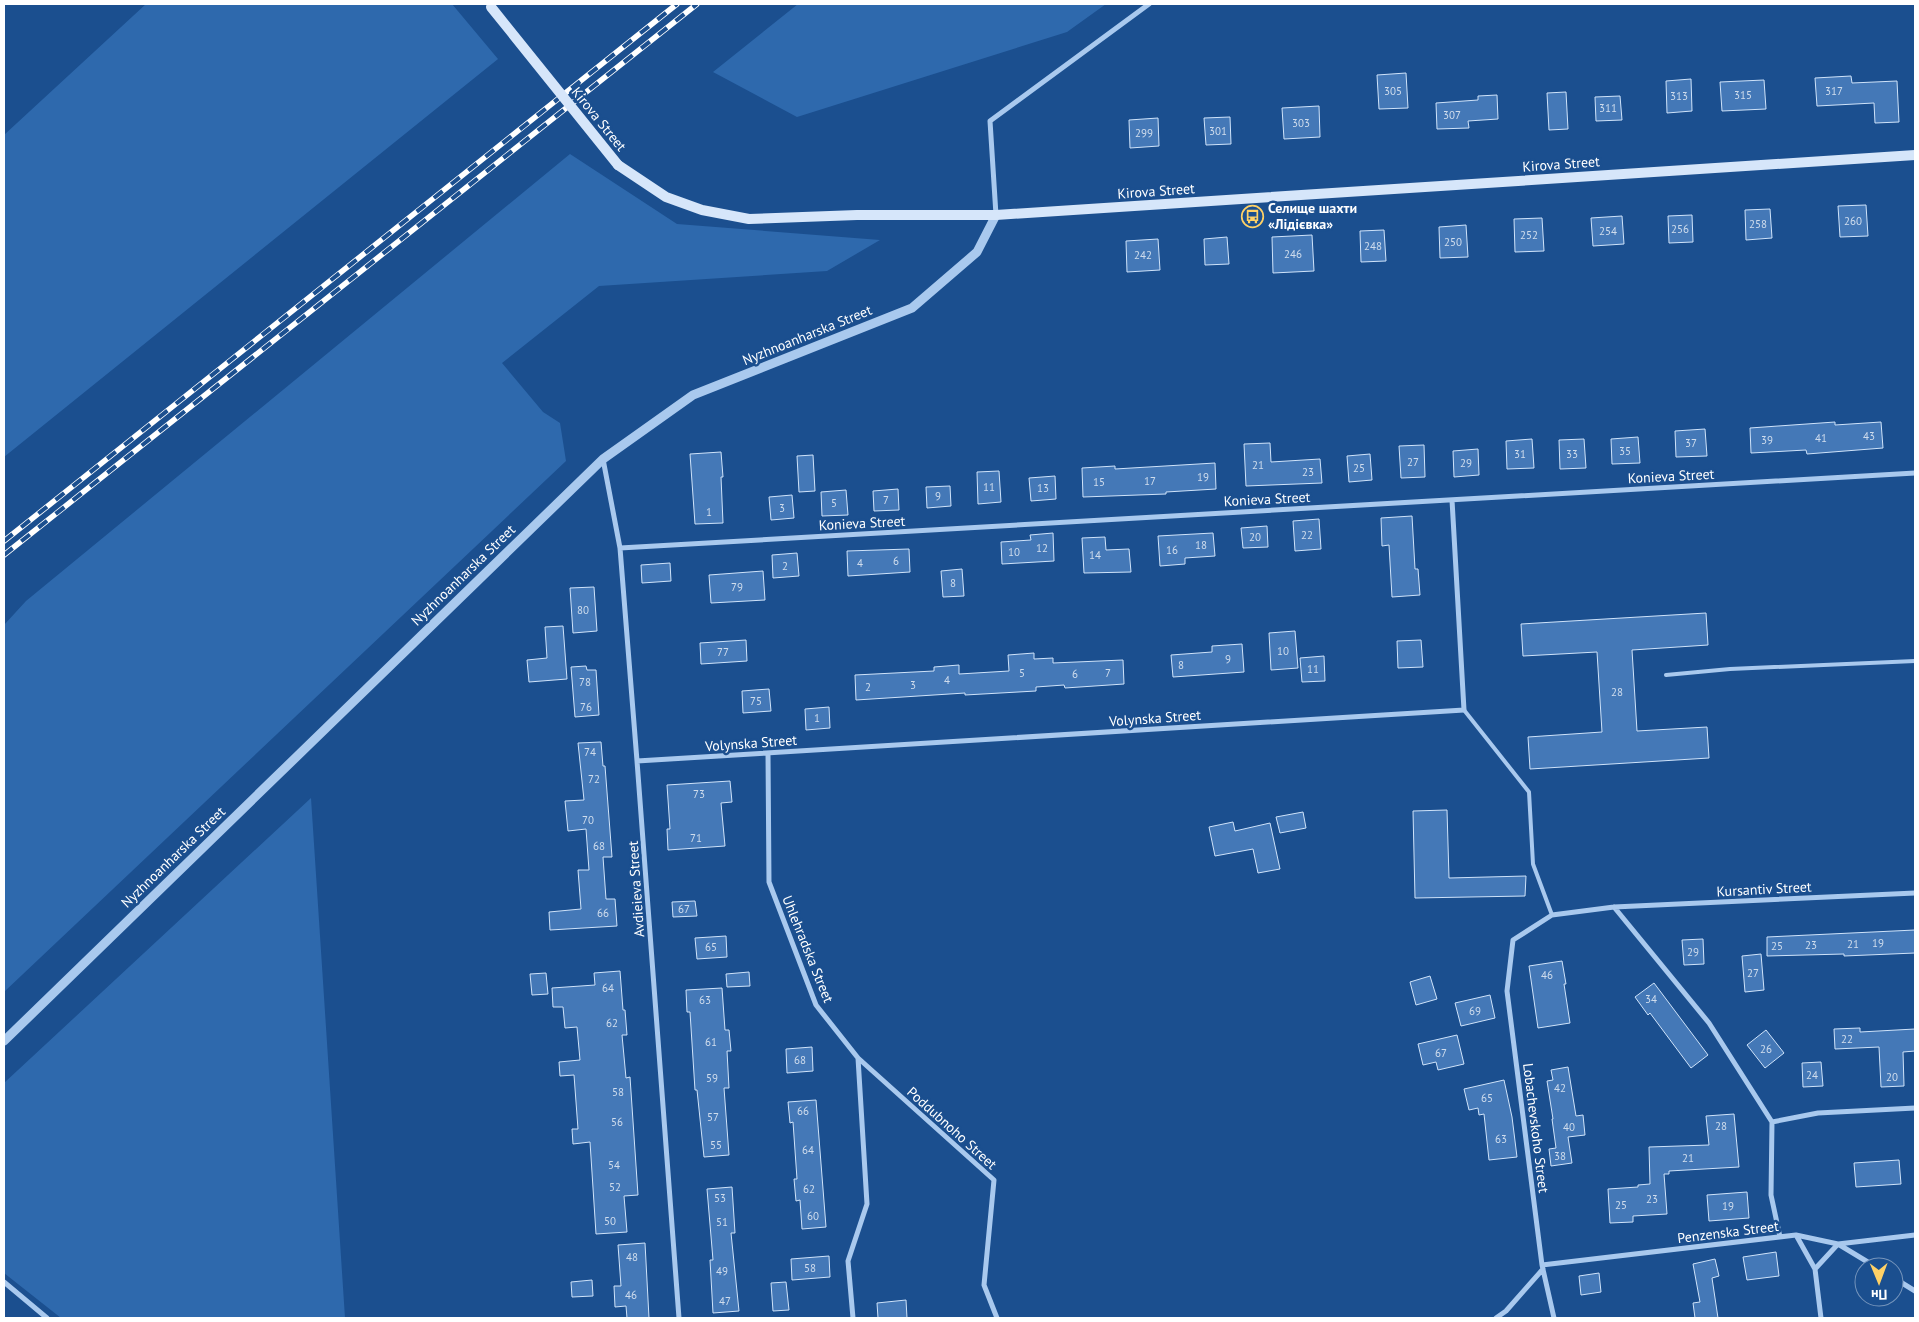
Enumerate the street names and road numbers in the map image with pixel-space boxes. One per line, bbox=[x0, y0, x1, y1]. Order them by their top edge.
street label: Kirova Street bbox=[568, 83, 631, 155]
street label: Kirova Street bbox=[1522, 152, 1601, 176]
street label: Kirova Street bbox=[1117, 179, 1196, 203]
street label: Nyzhnoanharska Street bbox=[740, 301, 875, 369]
street label: Konieva Street bbox=[1627, 465, 1715, 487]
street label: Konieva Street bbox=[1223, 488, 1311, 510]
street label: Konieva Street bbox=[818, 512, 906, 534]
street label: Nyzhnoanharska Street bbox=[407, 520, 519, 629]
street label: Volynska Street bbox=[1108, 706, 1202, 730]
street label: Volynska Street bbox=[704, 731, 798, 755]
street label: Nyzhnoanharska Street bbox=[117, 802, 229, 911]
street label: Avdieieva Street bbox=[624, 840, 648, 938]
street label: Kursantiv Street bbox=[1716, 878, 1812, 900]
street label: Uhlehradska Street bbox=[778, 893, 838, 1005]
street label: Lobachevskoho Street bbox=[1519, 1062, 1553, 1194]
street label: Poddubnoho Street bbox=[903, 1083, 1001, 1173]
street label: Penzenska Street bbox=[1676, 1217, 1780, 1247]

